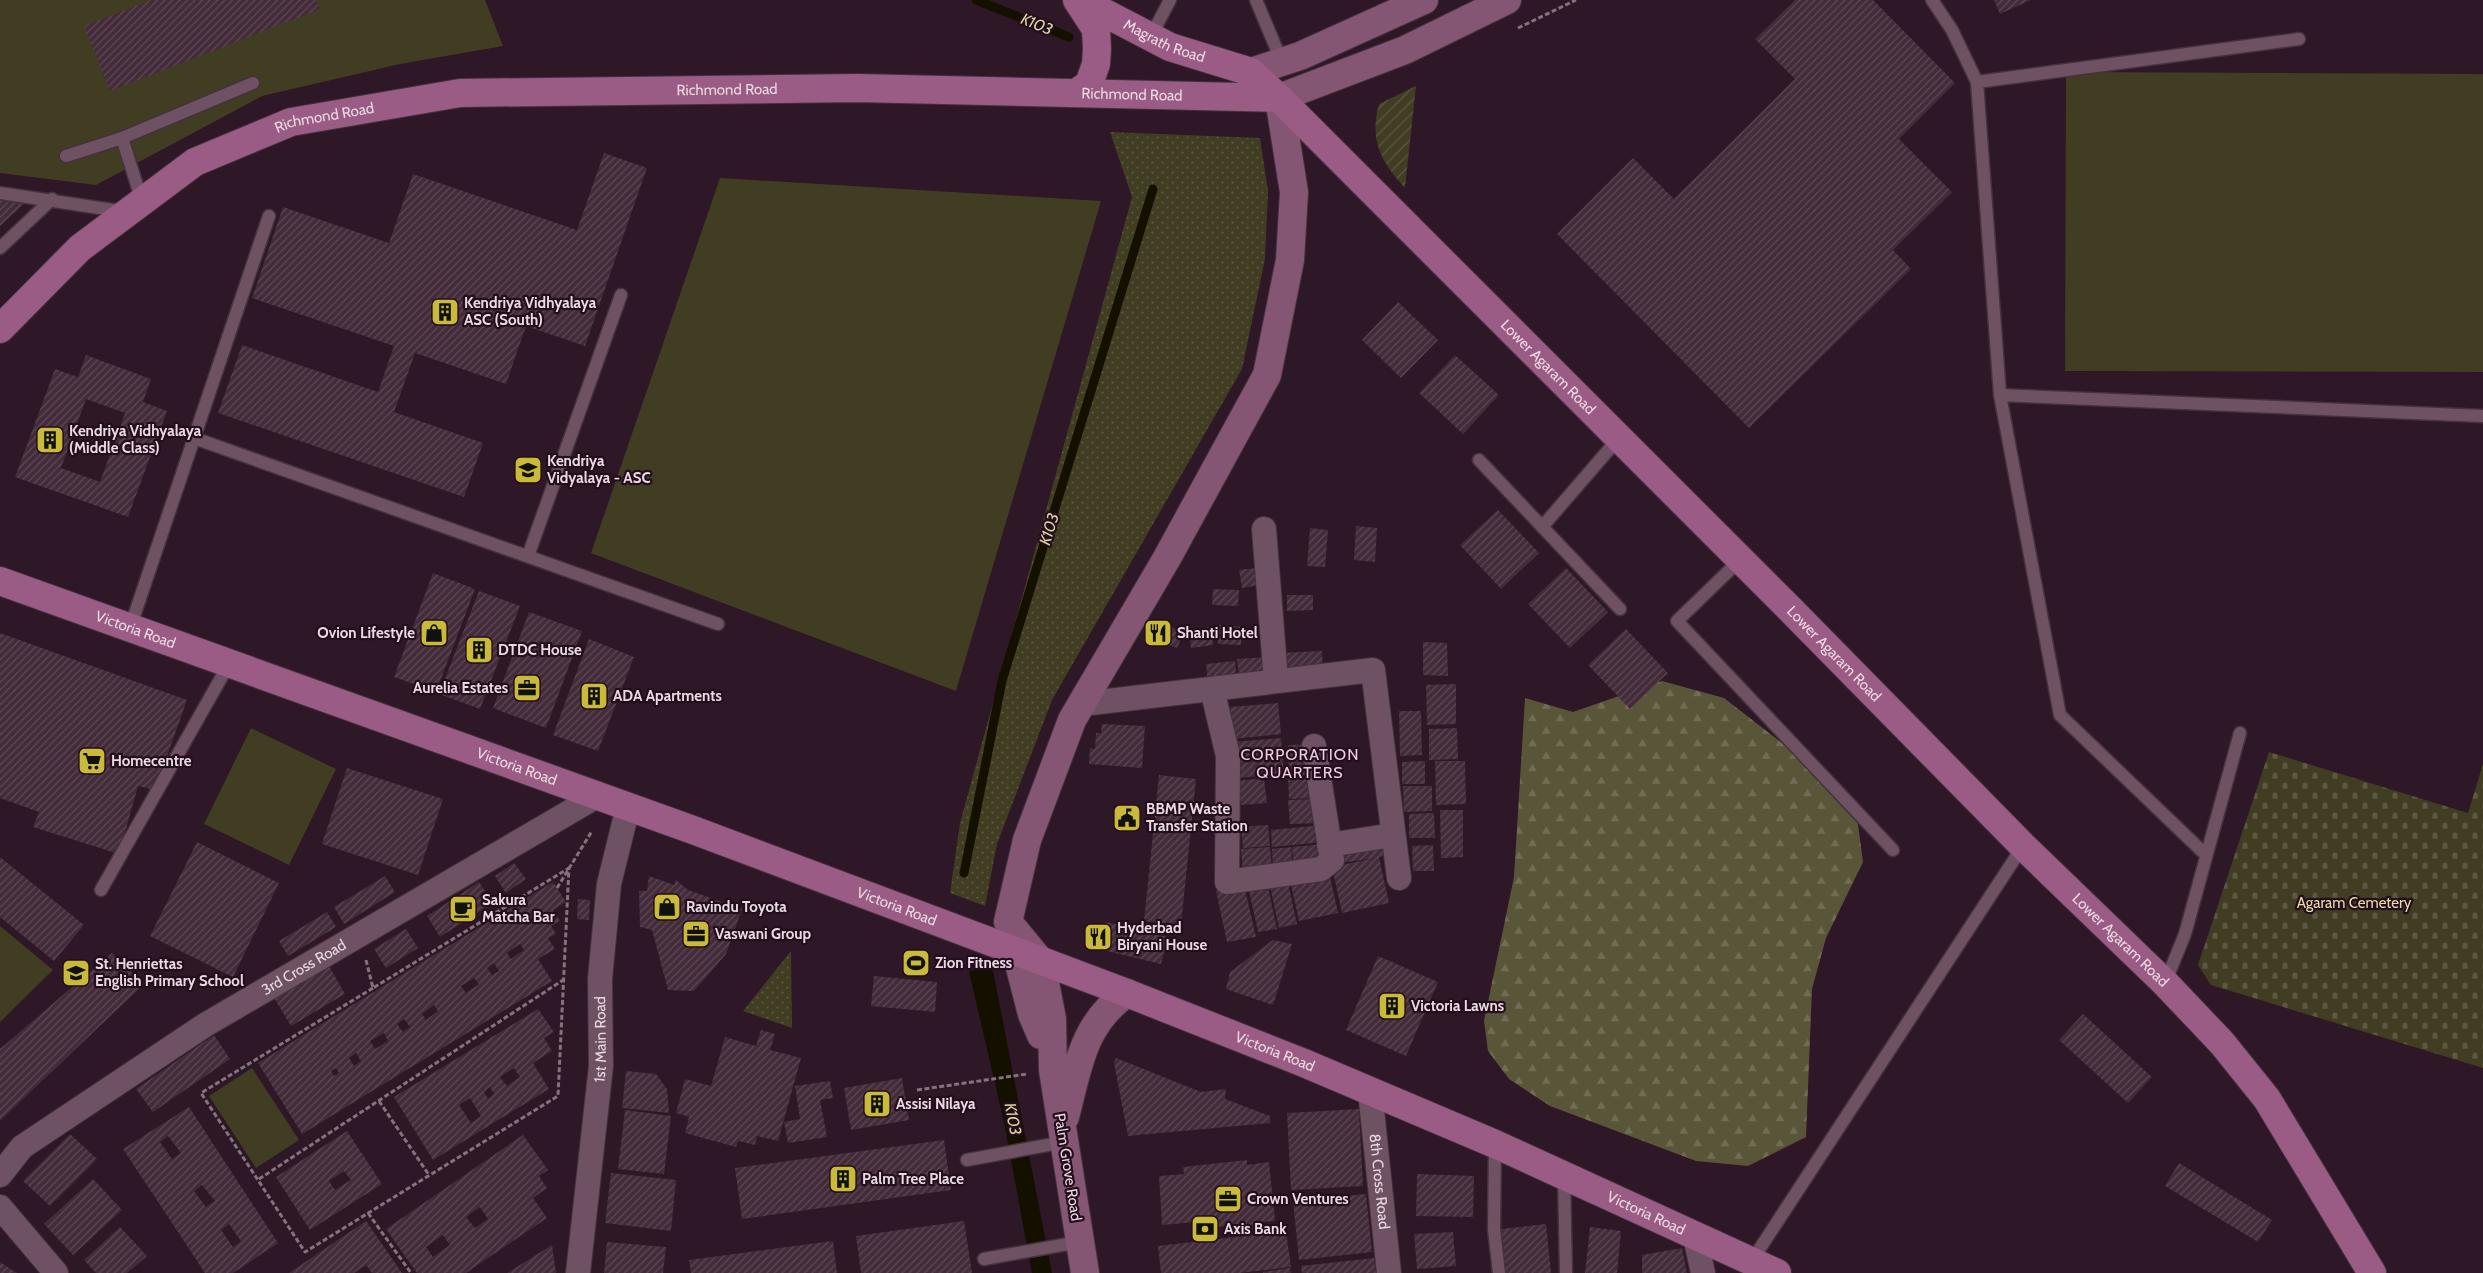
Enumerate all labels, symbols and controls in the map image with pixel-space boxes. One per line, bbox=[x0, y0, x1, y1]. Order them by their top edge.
water label: K103 bbox=[1018, 9, 1056, 39]
street label: Magrath Road bbox=[1120, 15, 1207, 66]
street label: Richmond Road bbox=[676, 80, 778, 99]
street label: Richmond Road bbox=[1081, 84, 1183, 105]
street label: Richmond Road bbox=[272, 99, 375, 137]
place label: Kendriya Vidhyalaya ASC (South) bbox=[464, 294, 597, 329]
building icon: Kendriya Vidhyalaya ASC (South) bbox=[430, 297, 460, 327]
street label: Lower Agaram Road bbox=[1497, 316, 1599, 418]
place label: Kendriya Vidhyalaya (Middle Class) bbox=[69, 422, 202, 457]
building icon: Kendriya Vidhyalaya (Middle Class) bbox=[35, 425, 65, 455]
place label: Kendriya Vidyalaya - ASC bbox=[547, 452, 651, 487]
school or university icon: Kendriya Vidyalaya - ASC bbox=[513, 455, 543, 485]
water label: K103 bbox=[1035, 511, 1063, 547]
street label: Lower Agaram Road bbox=[1783, 602, 1885, 705]
street label: Victoria Road bbox=[93, 607, 178, 652]
shop icon: Ovion Lifestyle bbox=[419, 618, 449, 648]
restaurant icon: Shanti Hotel bbox=[1143, 618, 1173, 648]
place label: Ovion Lifestyle bbox=[317, 624, 415, 642]
place label: Shanti Hotel bbox=[1177, 624, 1258, 642]
building icon: DTDC House bbox=[464, 635, 494, 665]
place label: DTDC House bbox=[498, 641, 582, 659]
office icon: Aurelia Estates bbox=[512, 673, 542, 703]
place label: Aurelia Estates bbox=[413, 679, 508, 697]
building icon: ADA Apartments bbox=[579, 681, 609, 711]
place label: ADA Apartments bbox=[613, 687, 722, 705]
street label: Victoria Road bbox=[474, 744, 559, 789]
district label: CORPORATION QUARTERS bbox=[1241, 745, 1359, 782]
supermarket icon: Homecentre bbox=[77, 746, 107, 776]
place label: Homecentre bbox=[111, 752, 192, 770]
place label: BBMP Waste Transfer Station bbox=[1146, 800, 1248, 835]
public building icon: BBMP Waste Transfer Station bbox=[1112, 803, 1142, 833]
street label: Victoria Road bbox=[854, 883, 939, 930]
street label: Lower Agaram Road bbox=[2069, 890, 2172, 991]
place label: Sakura Matcha Bar bbox=[482, 891, 555, 926]
shop icon: Ravindu Toyota bbox=[652, 892, 682, 922]
cafe icon: Sakura Matcha Bar bbox=[448, 894, 478, 924]
park label: Agaram Cemetery bbox=[2297, 894, 2412, 912]
place label: Ravindu Toyota bbox=[686, 898, 787, 916]
office icon: Vaswani Group bbox=[681, 919, 711, 949]
place label: Hyderbad Biryani House bbox=[1117, 919, 1207, 954]
restaurant icon: Hyderbad Biryani House bbox=[1083, 922, 1113, 952]
place label: Vaswani Group bbox=[715, 925, 812, 943]
street label: 3rd Cross Road bbox=[258, 936, 349, 999]
sports icon: Zion Fitness bbox=[901, 948, 931, 978]
place label: Zion Fitness bbox=[935, 954, 1012, 972]
place label: St. Henriettas English Primary School bbox=[95, 955, 244, 990]
school or university icon: St. Henriettas English Primary School bbox=[61, 958, 91, 988]
building icon: Victoria Lawns bbox=[1377, 991, 1407, 1021]
street label: 1st Main Road bbox=[590, 996, 610, 1083]
place label: Victoria Lawns bbox=[1411, 997, 1504, 1015]
street label: Victoria Road bbox=[1232, 1028, 1317, 1075]
building icon: Assisi Nilaya bbox=[862, 1089, 892, 1119]
place label: Assisi Nilaya bbox=[896, 1095, 976, 1113]
water label: K103 bbox=[1001, 1101, 1025, 1137]
street label: Palm Grove Road bbox=[1051, 1112, 1085, 1222]
street label: 8th Cross Road bbox=[1366, 1133, 1393, 1230]
building icon: Palm Tree Place bbox=[828, 1164, 858, 1194]
place label: Palm Tree Place bbox=[862, 1170, 964, 1188]
office icon: Crown Ventures bbox=[1213, 1184, 1243, 1214]
street label: Victoria Road bbox=[1604, 1187, 1688, 1239]
place label: Crown Ventures bbox=[1247, 1190, 1349, 1208]
bank icon: Axis Bank bbox=[1190, 1214, 1220, 1244]
place label: Axis Bank bbox=[1224, 1220, 1287, 1238]

